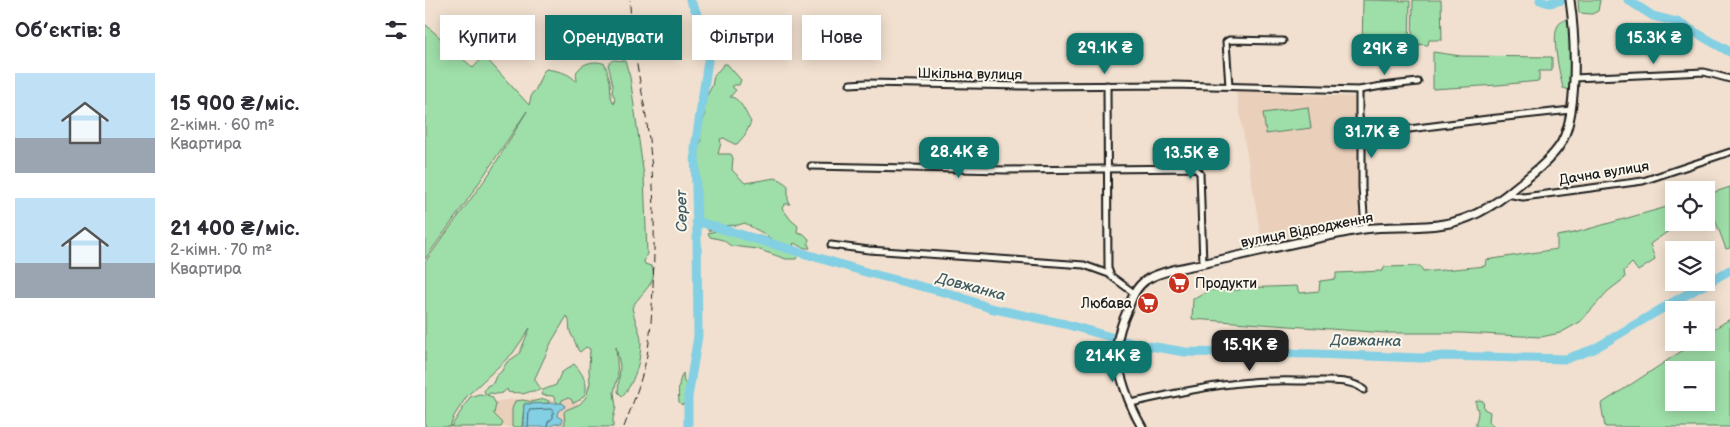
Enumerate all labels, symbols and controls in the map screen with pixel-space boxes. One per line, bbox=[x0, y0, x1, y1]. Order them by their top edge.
chip: Купити bbox=[440, 15, 535, 60]
chip: Орендувати bbox=[545, 15, 682, 60]
chip: Фільтри bbox=[692, 15, 792, 60]
chip: Нове bbox=[802, 15, 881, 60]
icon: filters bbox=[382, 16, 410, 44]
text: Об’єктів: 8 bbox=[15, 18, 121, 43]
pin: 15.3K ₴ bbox=[1608, 22, 1700, 65]
text: 15.3K ₴ bbox=[1627, 29, 1681, 48]
pin: 29.1K ₴ bbox=[1059, 32, 1151, 75]
pin: 29K ₴ bbox=[1350, 34, 1420, 76]
text: 29.1K ₴ bbox=[1077, 39, 1133, 58]
text: 29K ₴ bbox=[1363, 40, 1407, 59]
street label: Шкільна вулиця bbox=[917, 65, 1023, 83]
text: 15 900 ₴/міс. bbox=[170, 91, 299, 116]
icon: home bbox=[55, 93, 115, 153]
text: 2-кімн. · 60 m² bbox=[170, 116, 275, 135]
pin: 31.7K ₴ bbox=[1326, 116, 1418, 159]
text: 31.7K ₴ bbox=[1345, 123, 1399, 142]
text: Квартира bbox=[170, 135, 242, 154]
pin: 28.4K ₴ bbox=[913, 136, 1005, 179]
pin: 13.5K ₴ bbox=[1145, 138, 1237, 180]
text: 28.4K ₴ bbox=[930, 143, 988, 162]
text: 13.5K ₴ bbox=[1164, 144, 1218, 163]
street label: Дачна вулиця bbox=[1558, 157, 1650, 189]
map controls bbox=[1665, 181, 1715, 411]
button: locate bbox=[1665, 181, 1715, 231]
water label: Серет bbox=[672, 189, 692, 232]
street label: вулиця Відродження bbox=[1239, 209, 1375, 251]
text: 21 400 ₴/міс. bbox=[170, 216, 300, 241]
icon: home bbox=[55, 218, 115, 278]
text: 2-кімн. · 70 m² bbox=[170, 241, 272, 260]
button: layers bbox=[1665, 241, 1715, 291]
text: Квартира bbox=[170, 260, 242, 279]
water label: Довжанка bbox=[933, 268, 1008, 305]
supermarket icon: Продукти bbox=[1167, 271, 1191, 295]
place label: Продукти bbox=[1195, 275, 1257, 292]
supermarket icon: Любава bbox=[1136, 291, 1160, 315]
place label: Любава bbox=[1080, 295, 1133, 312]
button: + bbox=[1665, 301, 1715, 351]
pin: 15.9K ₴ bbox=[1204, 330, 1296, 372]
water label: Довжанка bbox=[1329, 331, 1402, 351]
text: 15.9K ₴ bbox=[1223, 336, 1277, 355]
pin: 21.4K ₴ bbox=[1067, 340, 1159, 383]
text: 21.4K ₴ bbox=[1086, 347, 1140, 366]
button: − bbox=[1665, 361, 1715, 411]

